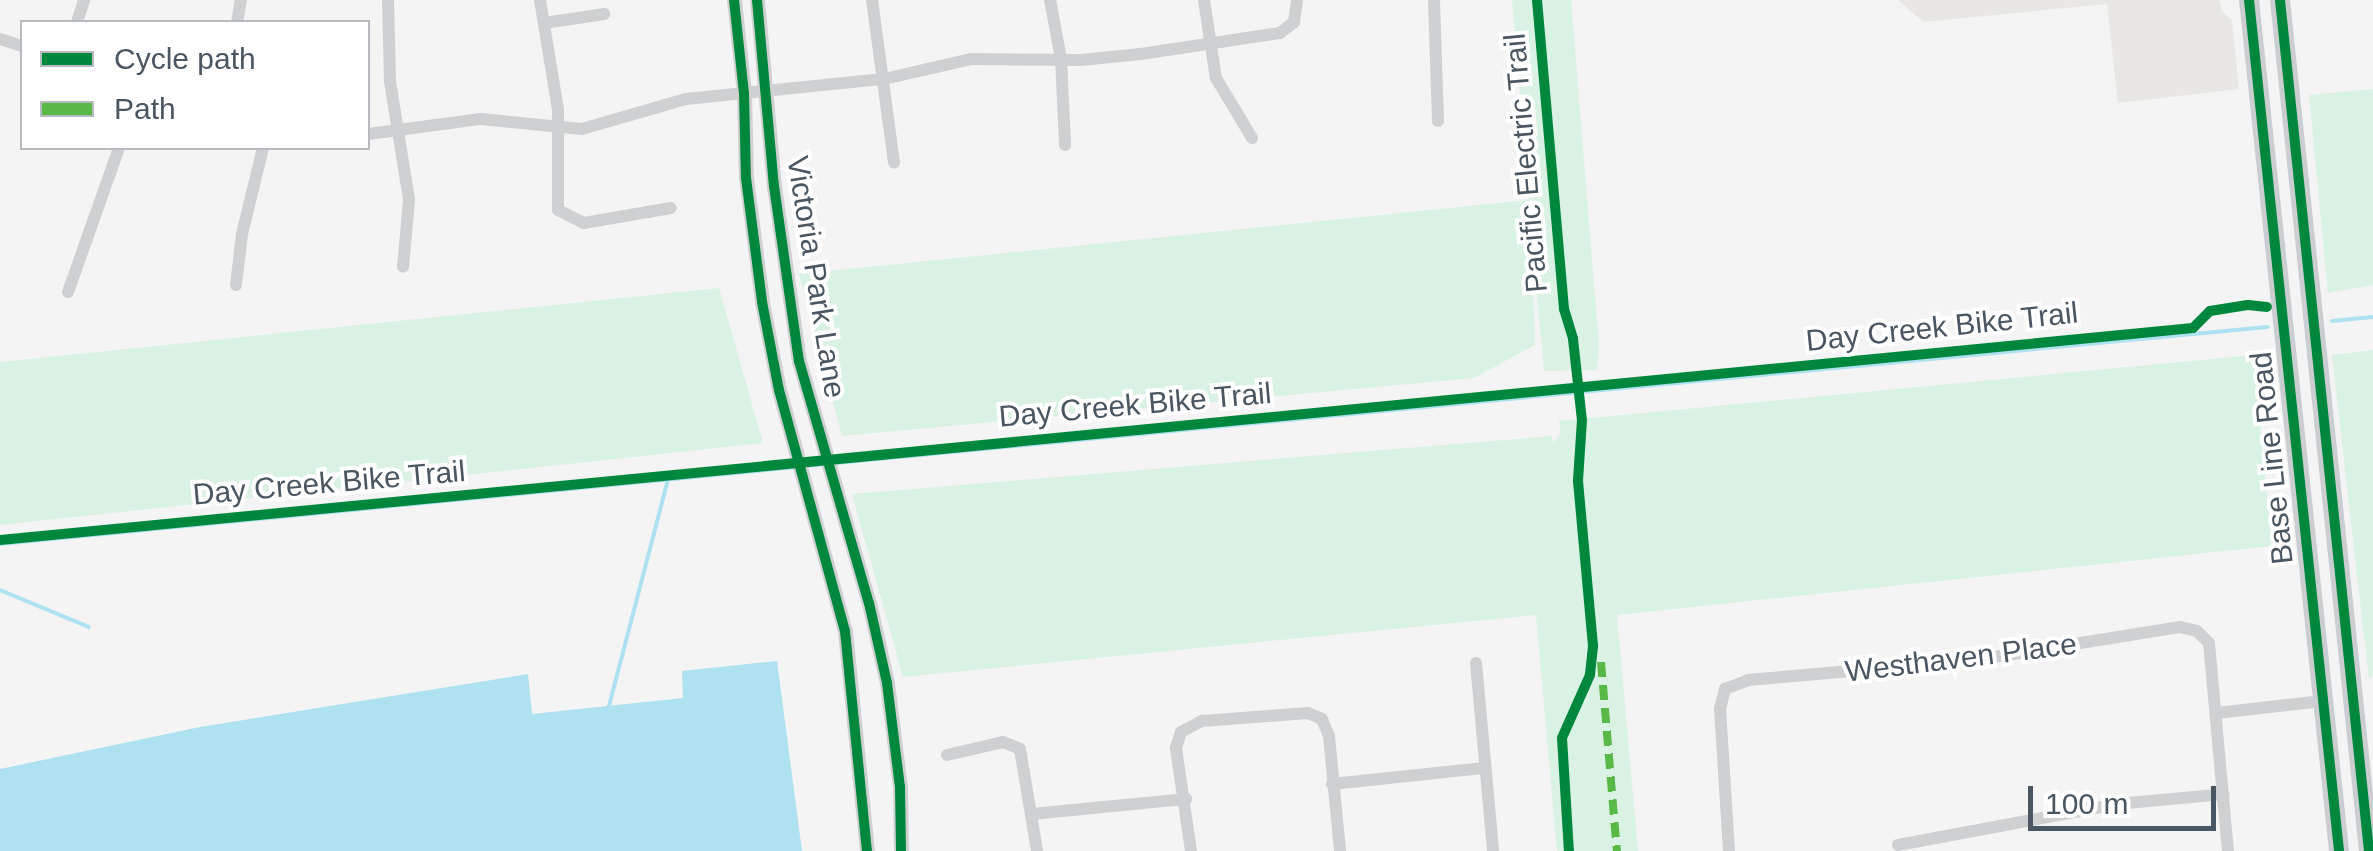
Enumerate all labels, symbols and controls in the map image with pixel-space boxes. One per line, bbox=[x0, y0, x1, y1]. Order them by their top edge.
legend bbox=[20, 20, 370, 150]
street label: Pacific Electric Trail bbox=[1497, 32, 1555, 294]
text: Cycle path bbox=[114, 42, 256, 75]
text: Path bbox=[114, 92, 176, 125]
street label: Victoria Park Lane bbox=[779, 153, 853, 401]
street label: Day Creek Bike Trail bbox=[1804, 295, 2080, 359]
street label: Base Line Road bbox=[2243, 350, 2301, 566]
street label: Day Creek Bike Trail bbox=[997, 375, 1273, 435]
street label: Day Creek Bike Trail bbox=[191, 453, 467, 513]
street label: Westhaven Place bbox=[1843, 626, 2079, 690]
scale bar bbox=[2033, 766, 2220, 828]
text: 100 m bbox=[2045, 787, 2128, 820]

